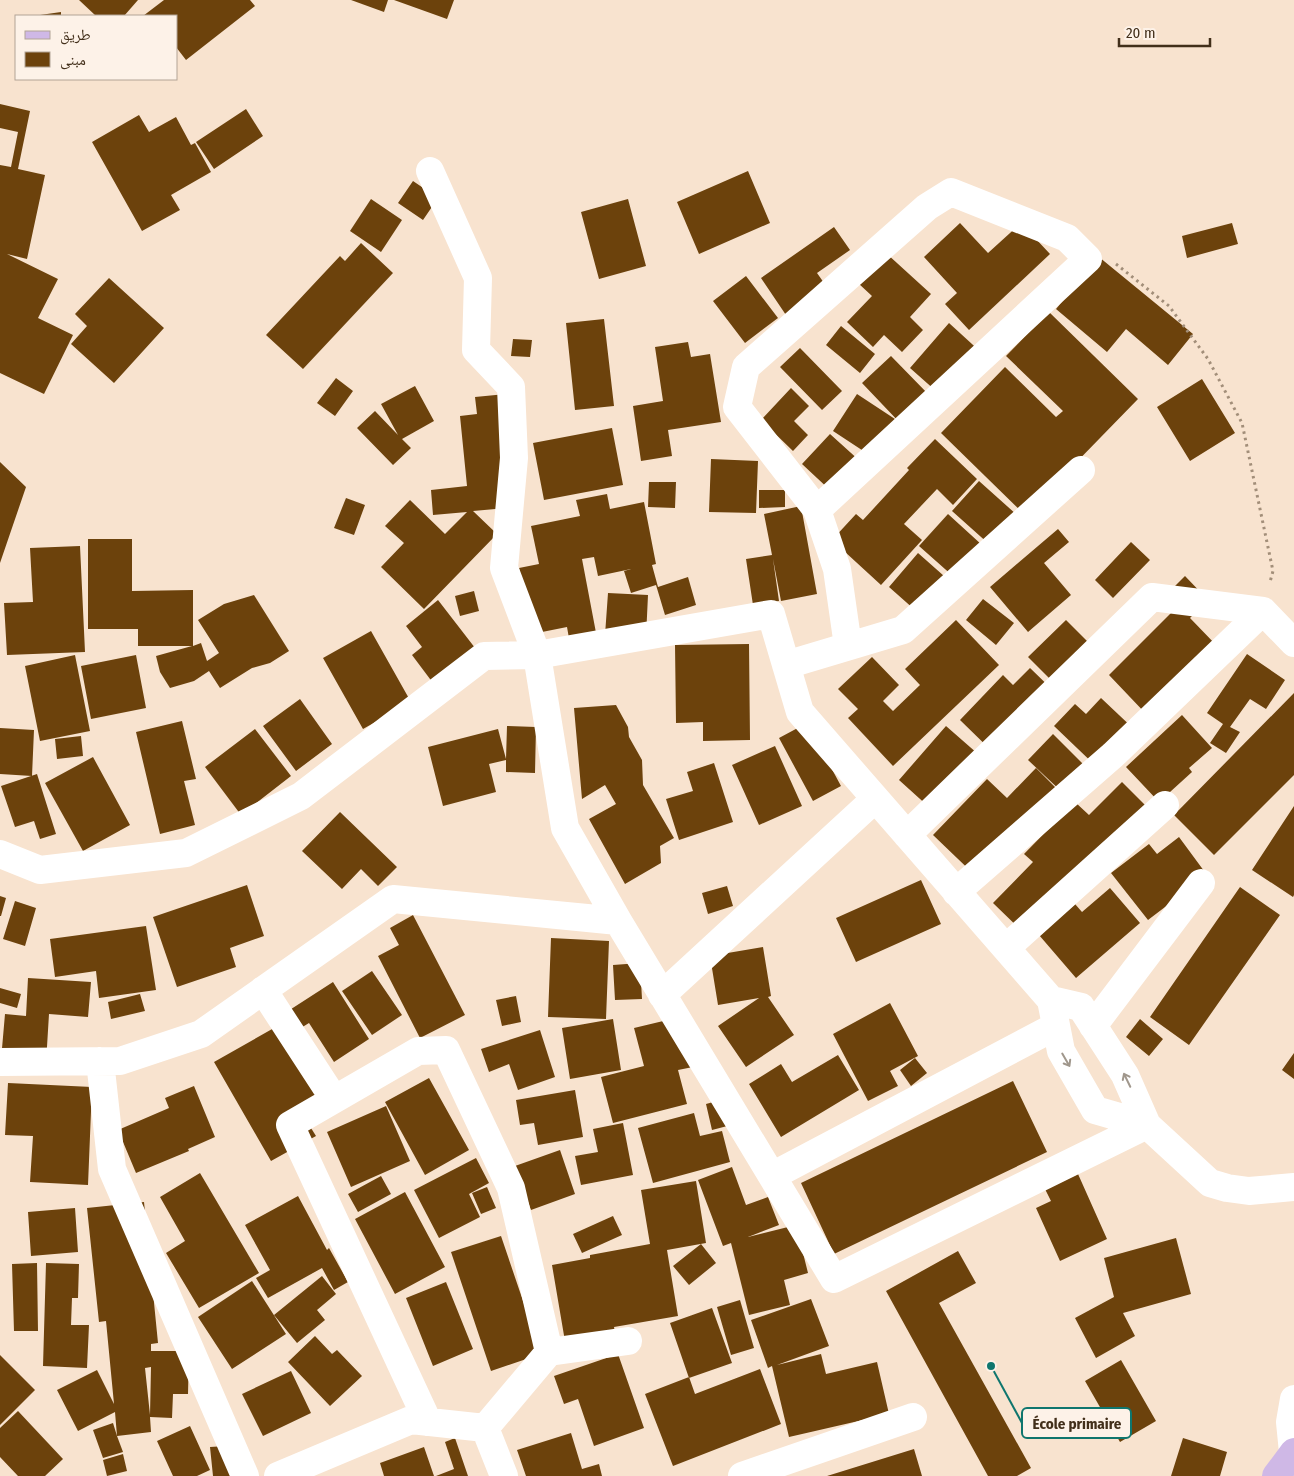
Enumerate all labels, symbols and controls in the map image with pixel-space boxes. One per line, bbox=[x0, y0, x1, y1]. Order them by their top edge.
legend bbox=[15, 15, 178, 80]
scale bar bbox=[1119, 15, 1210, 47]
text: 20 m bbox=[1126, 24, 1156, 42]
text: طريق bbox=[60, 26, 91, 45]
text: مبنى bbox=[60, 51, 86, 70]
one-way arrow bbox=[1061, 1052, 1071, 1067]
one-way arrow bbox=[1122, 1073, 1132, 1088]
callout: École primaire bbox=[1022, 1408, 1131, 1438]
text: École primaire bbox=[1033, 1415, 1122, 1433]

